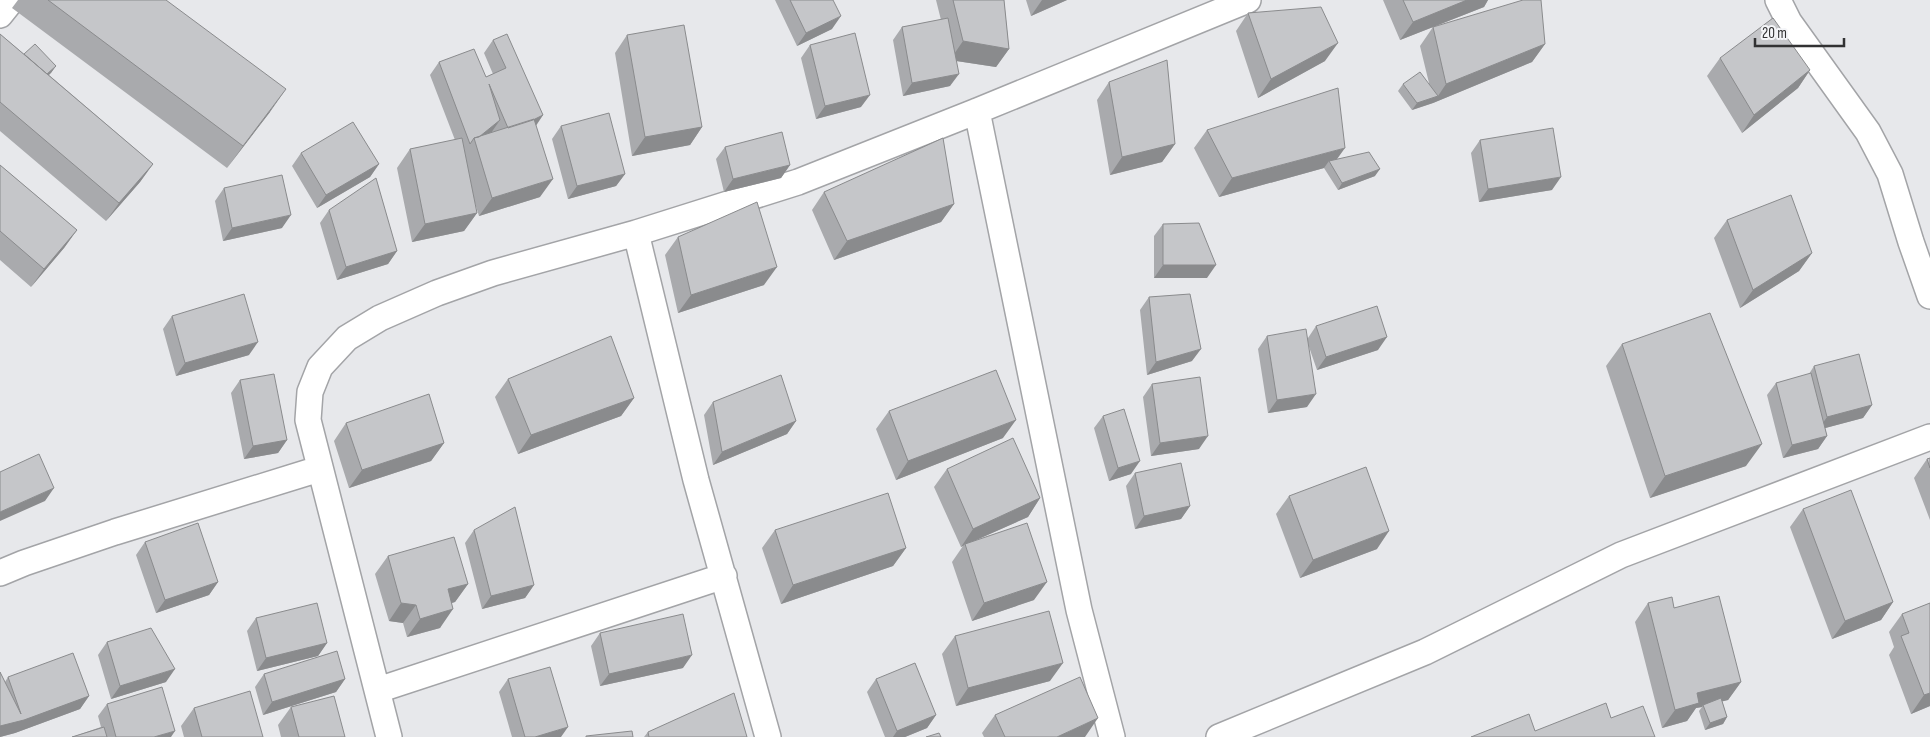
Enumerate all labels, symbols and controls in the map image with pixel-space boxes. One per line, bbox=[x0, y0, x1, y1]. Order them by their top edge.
scale bar bbox=[1755, 15, 1844, 47]
text: 20 m bbox=[1762, 24, 1787, 43]

